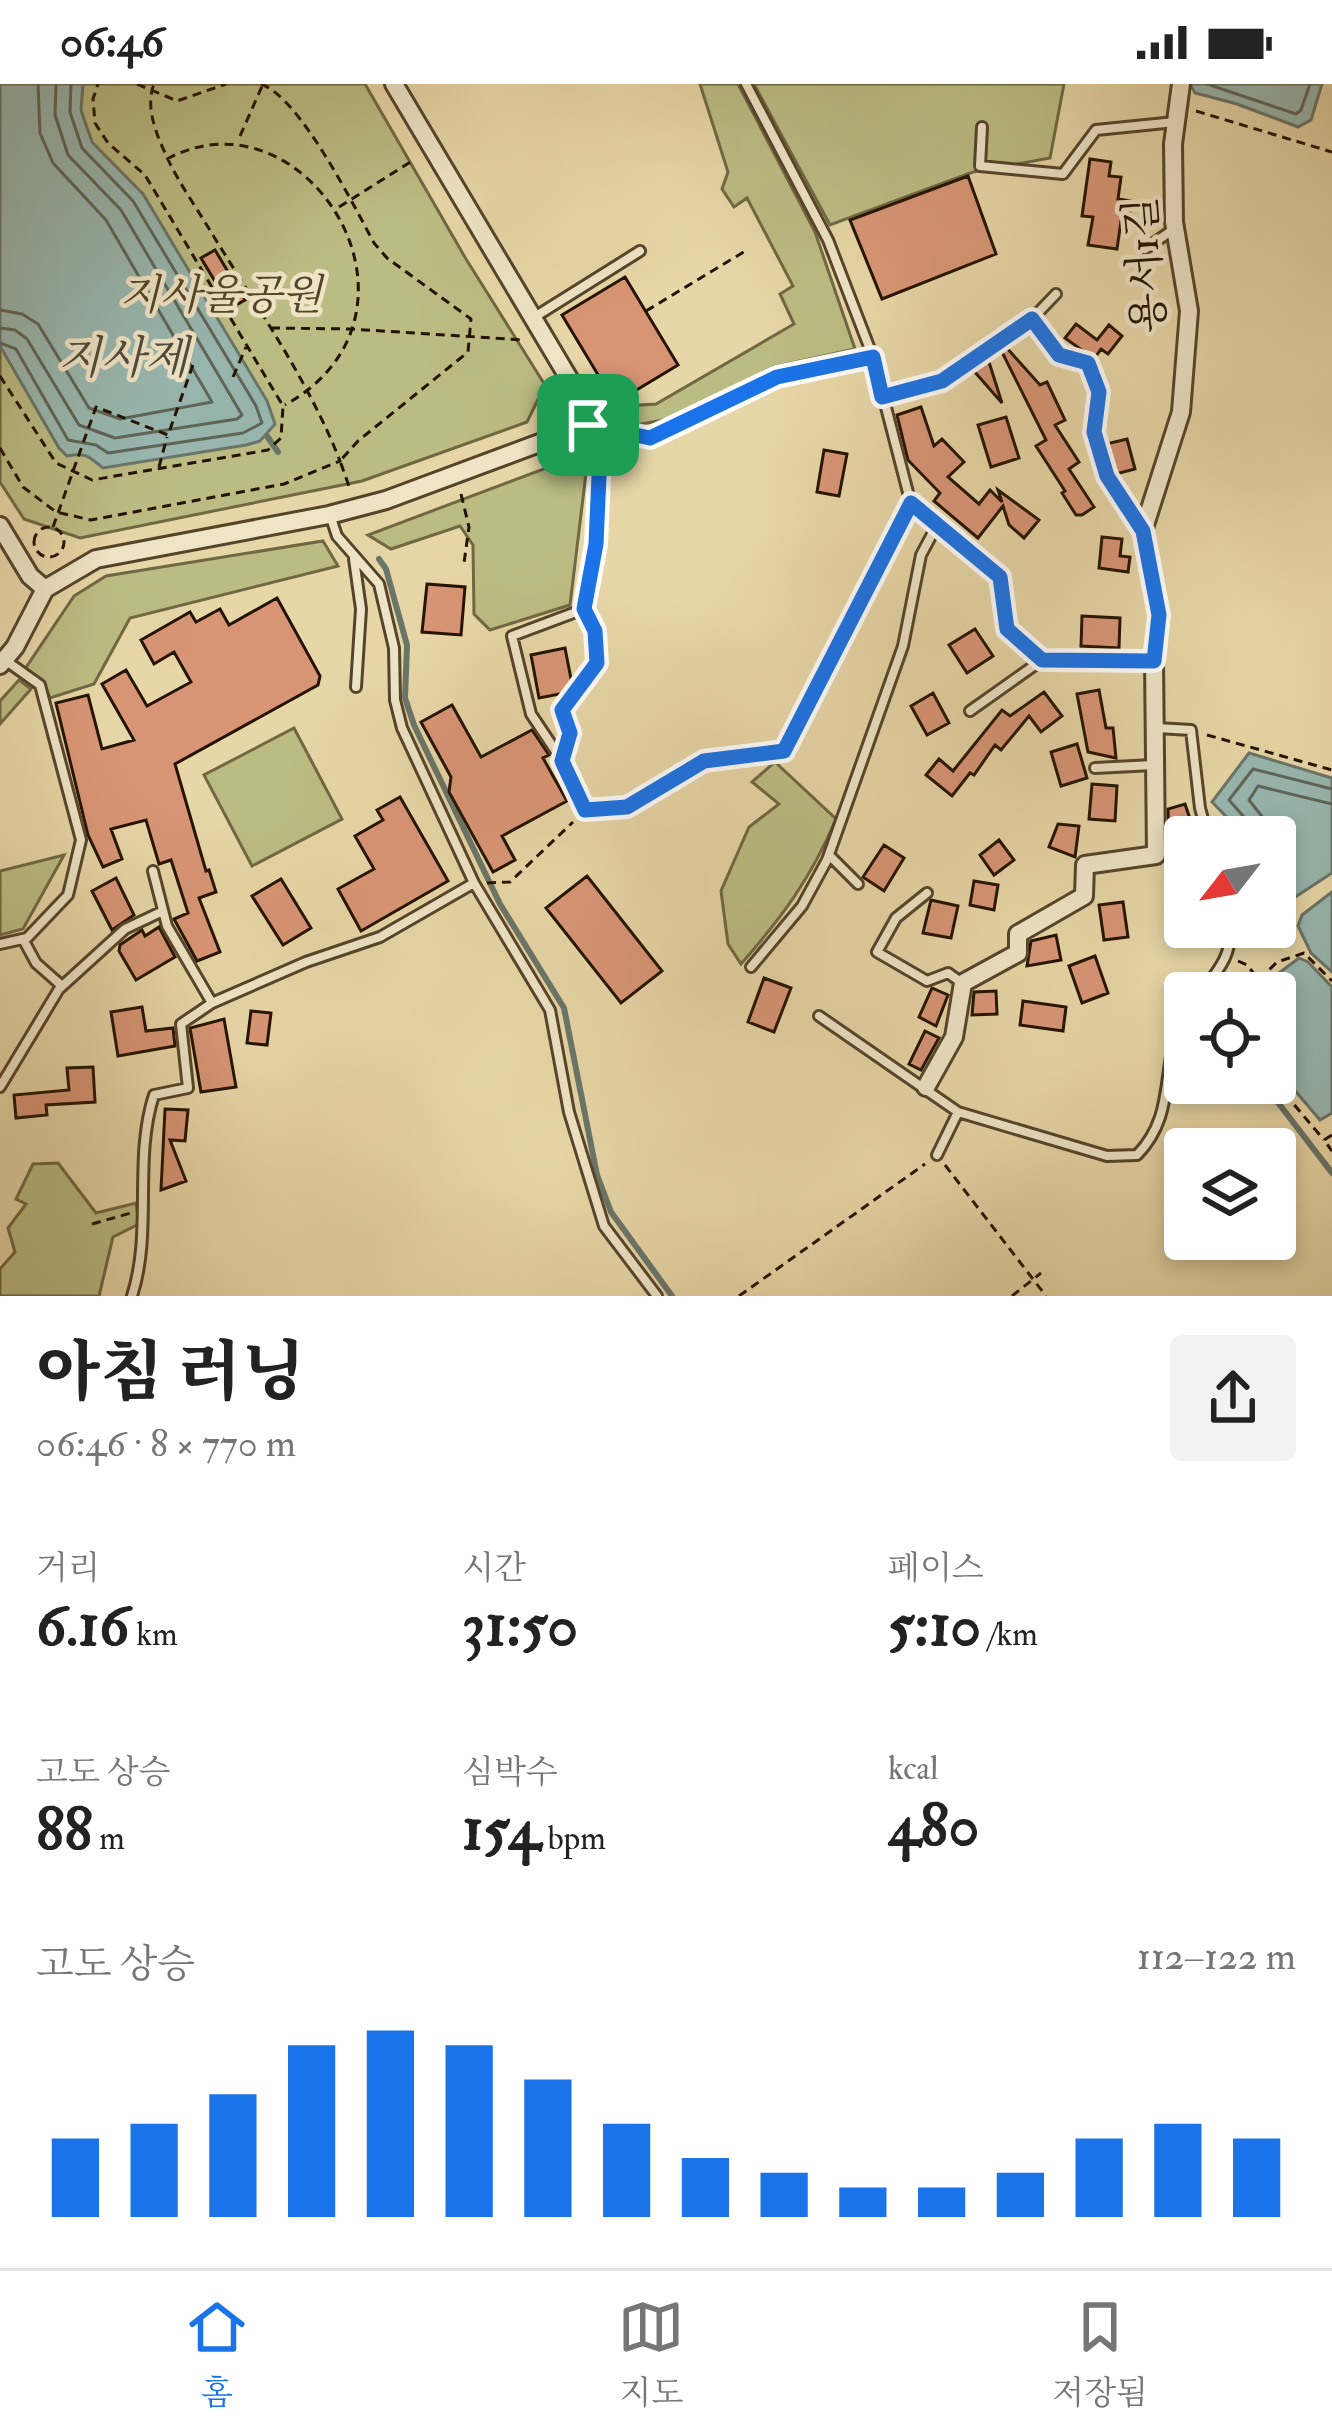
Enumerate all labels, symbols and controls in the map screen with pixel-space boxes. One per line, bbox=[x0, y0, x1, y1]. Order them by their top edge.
text: 06:46 bbox=[60, 14, 164, 70]
street label: 용서1길 bbox=[1115, 195, 1177, 335]
park label: 지사울공원 bbox=[120, 270, 325, 322]
water label: 지사제 bbox=[58, 331, 193, 387]
pin bbox=[537, 374, 639, 476]
icon: arrive bbox=[555, 392, 621, 458]
north arrow bbox=[1164, 816, 1296, 948]
map controls bbox=[1164, 816, 1296, 1260]
button: locate bbox=[1164, 972, 1296, 1104]
button: layers bbox=[1164, 1128, 1296, 1260]
text: 아침 러닝 bbox=[36, 1332, 305, 1415]
button: share bbox=[1170, 1335, 1296, 1461]
text: 06:46 · 8 × 770 m bbox=[36, 1419, 296, 1468]
text: 거리 bbox=[36, 1548, 100, 1589]
text: 시간 bbox=[462, 1548, 526, 1589]
text: 페이스 bbox=[888, 1548, 984, 1589]
text: 6.16 bbox=[36, 1589, 129, 1664]
text: 31:50 bbox=[462, 1589, 578, 1664]
text: 5:10 bbox=[888, 1589, 981, 1664]
text: km bbox=[129, 1614, 178, 1655]
text: /km bbox=[981, 1614, 1038, 1655]
text: kcal bbox=[888, 1748, 939, 1789]
text: 고도 상승 bbox=[36, 1752, 170, 1793]
text: 심박수 bbox=[462, 1752, 558, 1793]
text: 480 bbox=[888, 1789, 979, 1864]
text: 88 bbox=[36, 1793, 92, 1868]
text: 154 bbox=[462, 1793, 540, 1868]
text: m bbox=[92, 1818, 125, 1859]
text: bpm bbox=[540, 1818, 606, 1859]
text: 112–122 m bbox=[1137, 1932, 1296, 1981]
text: 고도 상승 bbox=[36, 1940, 195, 1989]
tab: 홈 bbox=[184, 2294, 250, 2414]
tab: 지도 bbox=[618, 2294, 684, 2414]
tab: 저장됨 bbox=[1052, 2294, 1148, 2414]

